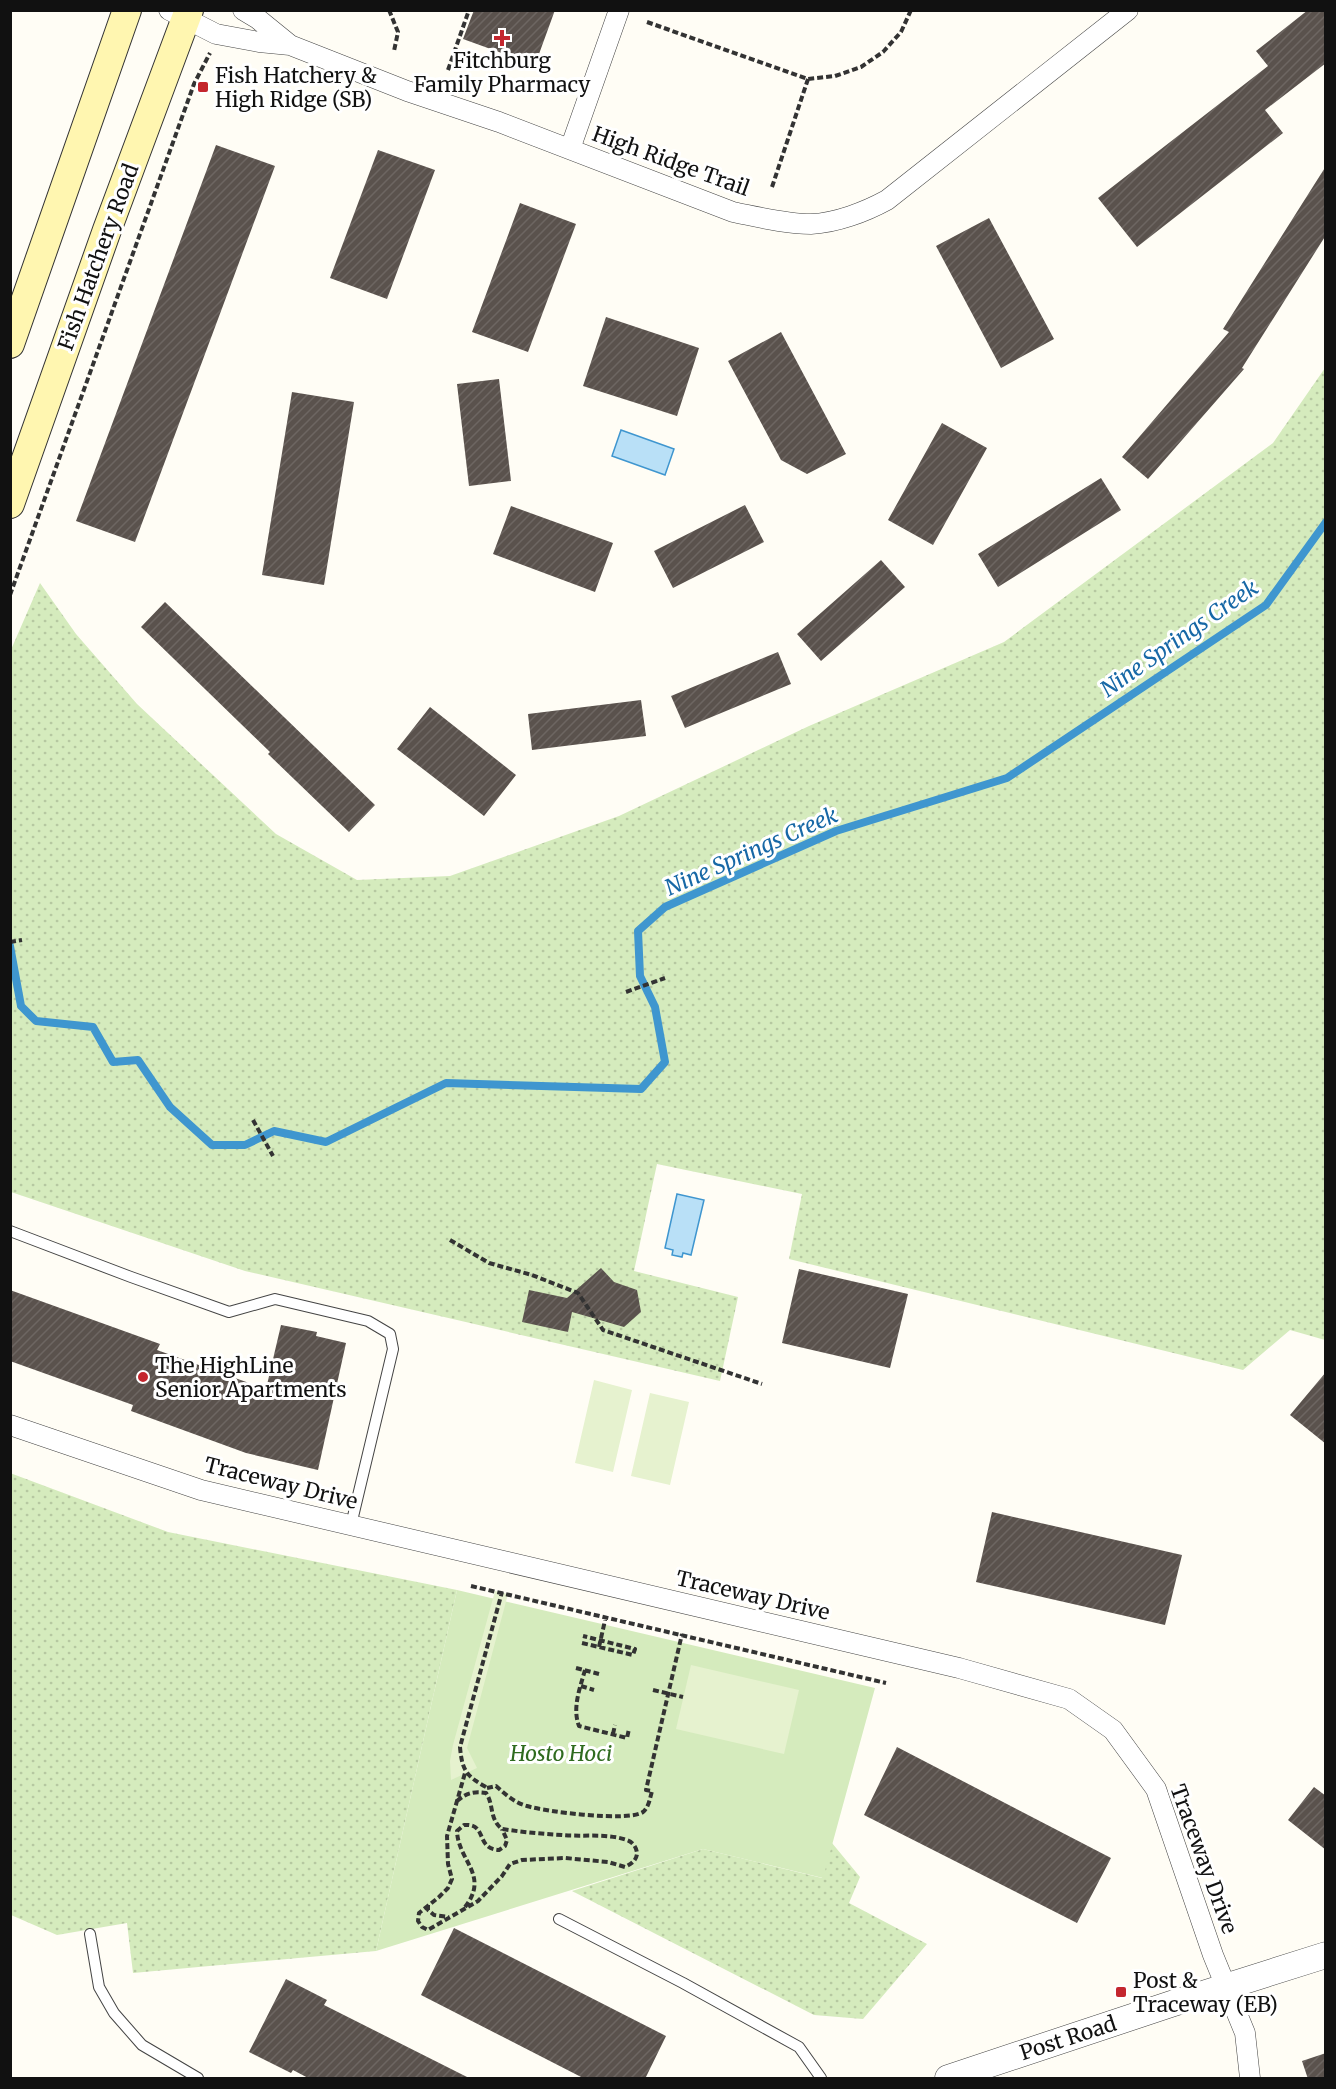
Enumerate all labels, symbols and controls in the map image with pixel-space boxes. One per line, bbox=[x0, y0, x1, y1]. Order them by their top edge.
marker: Fitchburg Family Pharmacy bbox=[495, 31, 509, 45]
place label: Fitchburg Family Pharmacy bbox=[414, 47, 591, 98]
place label: Fish Hatchery & High Ridge (SB) bbox=[215, 62, 377, 113]
marker: Fish Hatchery & High Ridge (SB) bbox=[196, 80, 210, 94]
street label: High Ridge Trail bbox=[589, 120, 754, 202]
street label: Fish Hatchery Road bbox=[52, 160, 144, 354]
water label: Nine Springs Creek bbox=[1095, 573, 1263, 703]
water label: Nine Springs Creek bbox=[660, 800, 842, 902]
place label: The HighLine Senior Apartments bbox=[155, 1352, 347, 1403]
marker: The HighLine Senior Apartments bbox=[136, 1370, 150, 1384]
street label: Traceway Drive bbox=[202, 1451, 360, 1515]
street label: Traceway Drive bbox=[674, 1564, 833, 1626]
park label: Hosto Hoci bbox=[509, 1740, 612, 1767]
street label: Traceway Drive bbox=[1164, 1781, 1244, 1937]
place label: Post & Traceway (EB) bbox=[1133, 1967, 1278, 2018]
marker: Post & Traceway (EB) bbox=[1114, 1985, 1128, 1999]
street label: Post Road bbox=[1016, 2010, 1120, 2066]

